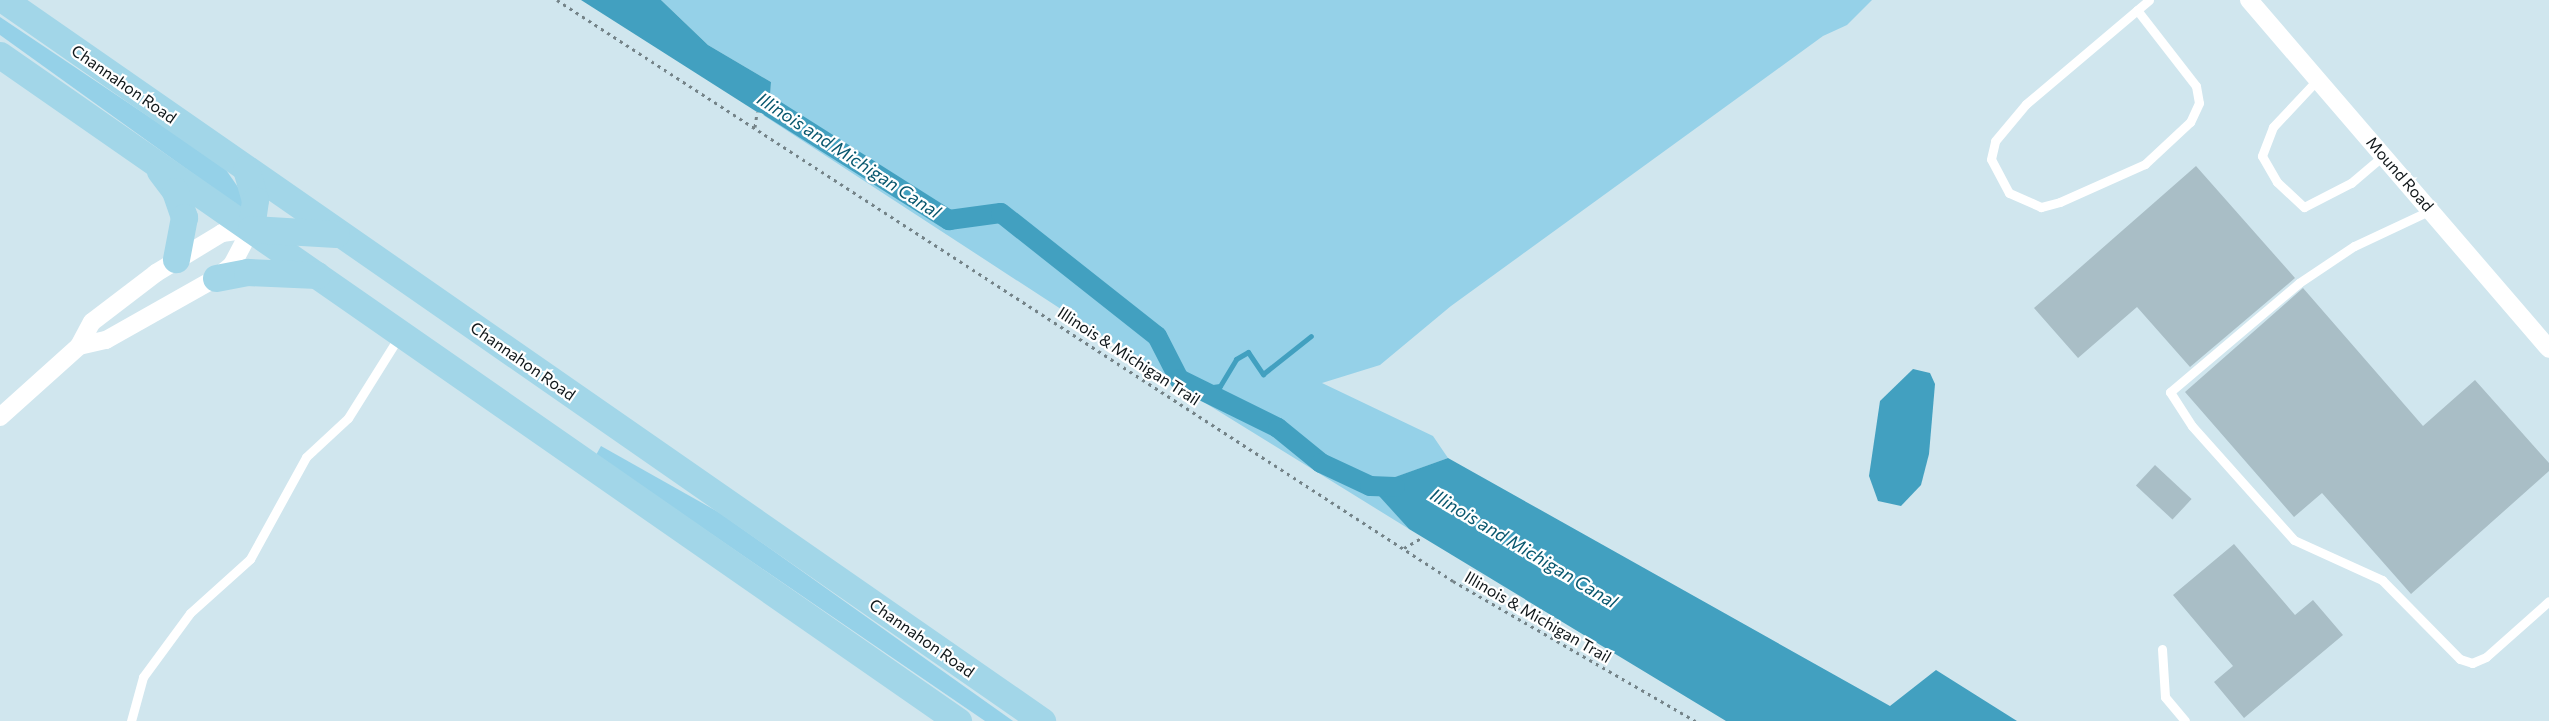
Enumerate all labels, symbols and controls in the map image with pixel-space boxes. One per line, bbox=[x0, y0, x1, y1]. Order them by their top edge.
street label: Channahon Road bbox=[68, 41, 180, 127]
water label: Illinois and Michigan Canal bbox=[753, 88, 945, 222]
street label: Mound Road bbox=[2362, 133, 2438, 215]
street label: Illinois & Michigan Trail bbox=[1054, 303, 1204, 409]
street label: Channahon Road bbox=[467, 318, 579, 404]
water label: Illinois and Michigan Canal bbox=[1427, 484, 1621, 612]
street label: Illinois & Michigan Trail bbox=[1461, 567, 1615, 667]
street label: Channahon Road bbox=[866, 595, 978, 681]

